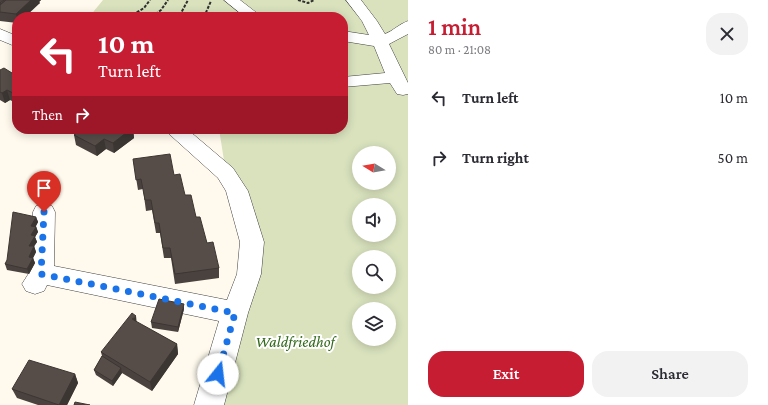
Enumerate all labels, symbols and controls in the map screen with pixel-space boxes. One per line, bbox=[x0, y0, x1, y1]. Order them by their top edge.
text: 1 min bbox=[428, 13, 481, 40]
button: close bbox=[706, 13, 748, 55]
icon: left bbox=[32, 28, 84, 80]
text: 10 m bbox=[98, 28, 155, 59]
text: 80 m · 21:08 bbox=[428, 42, 491, 57]
text: Turn left bbox=[98, 61, 161, 81]
icon: left bbox=[428, 87, 450, 109]
text: Turn left bbox=[462, 90, 518, 106]
text: 10 m bbox=[720, 90, 748, 106]
icon: right bbox=[71, 104, 93, 126]
text: Then bbox=[32, 107, 63, 123]
north arrow bbox=[352, 146, 396, 190]
map controls bbox=[352, 146, 396, 346]
icon: right bbox=[428, 147, 450, 169]
text: Turn right bbox=[462, 150, 529, 166]
text: 50 m bbox=[718, 150, 748, 166]
pin bbox=[27, 171, 61, 212]
icon: arrive bbox=[33, 177, 55, 199]
button: sound bbox=[352, 198, 396, 242]
button: search bbox=[352, 250, 396, 294]
button: layers bbox=[352, 302, 396, 346]
park label: Waldfriedhof bbox=[255, 333, 337, 351]
button: Exit bbox=[428, 351, 584, 397]
button: Share bbox=[592, 351, 748, 397]
position arrow bbox=[197, 353, 239, 395]

